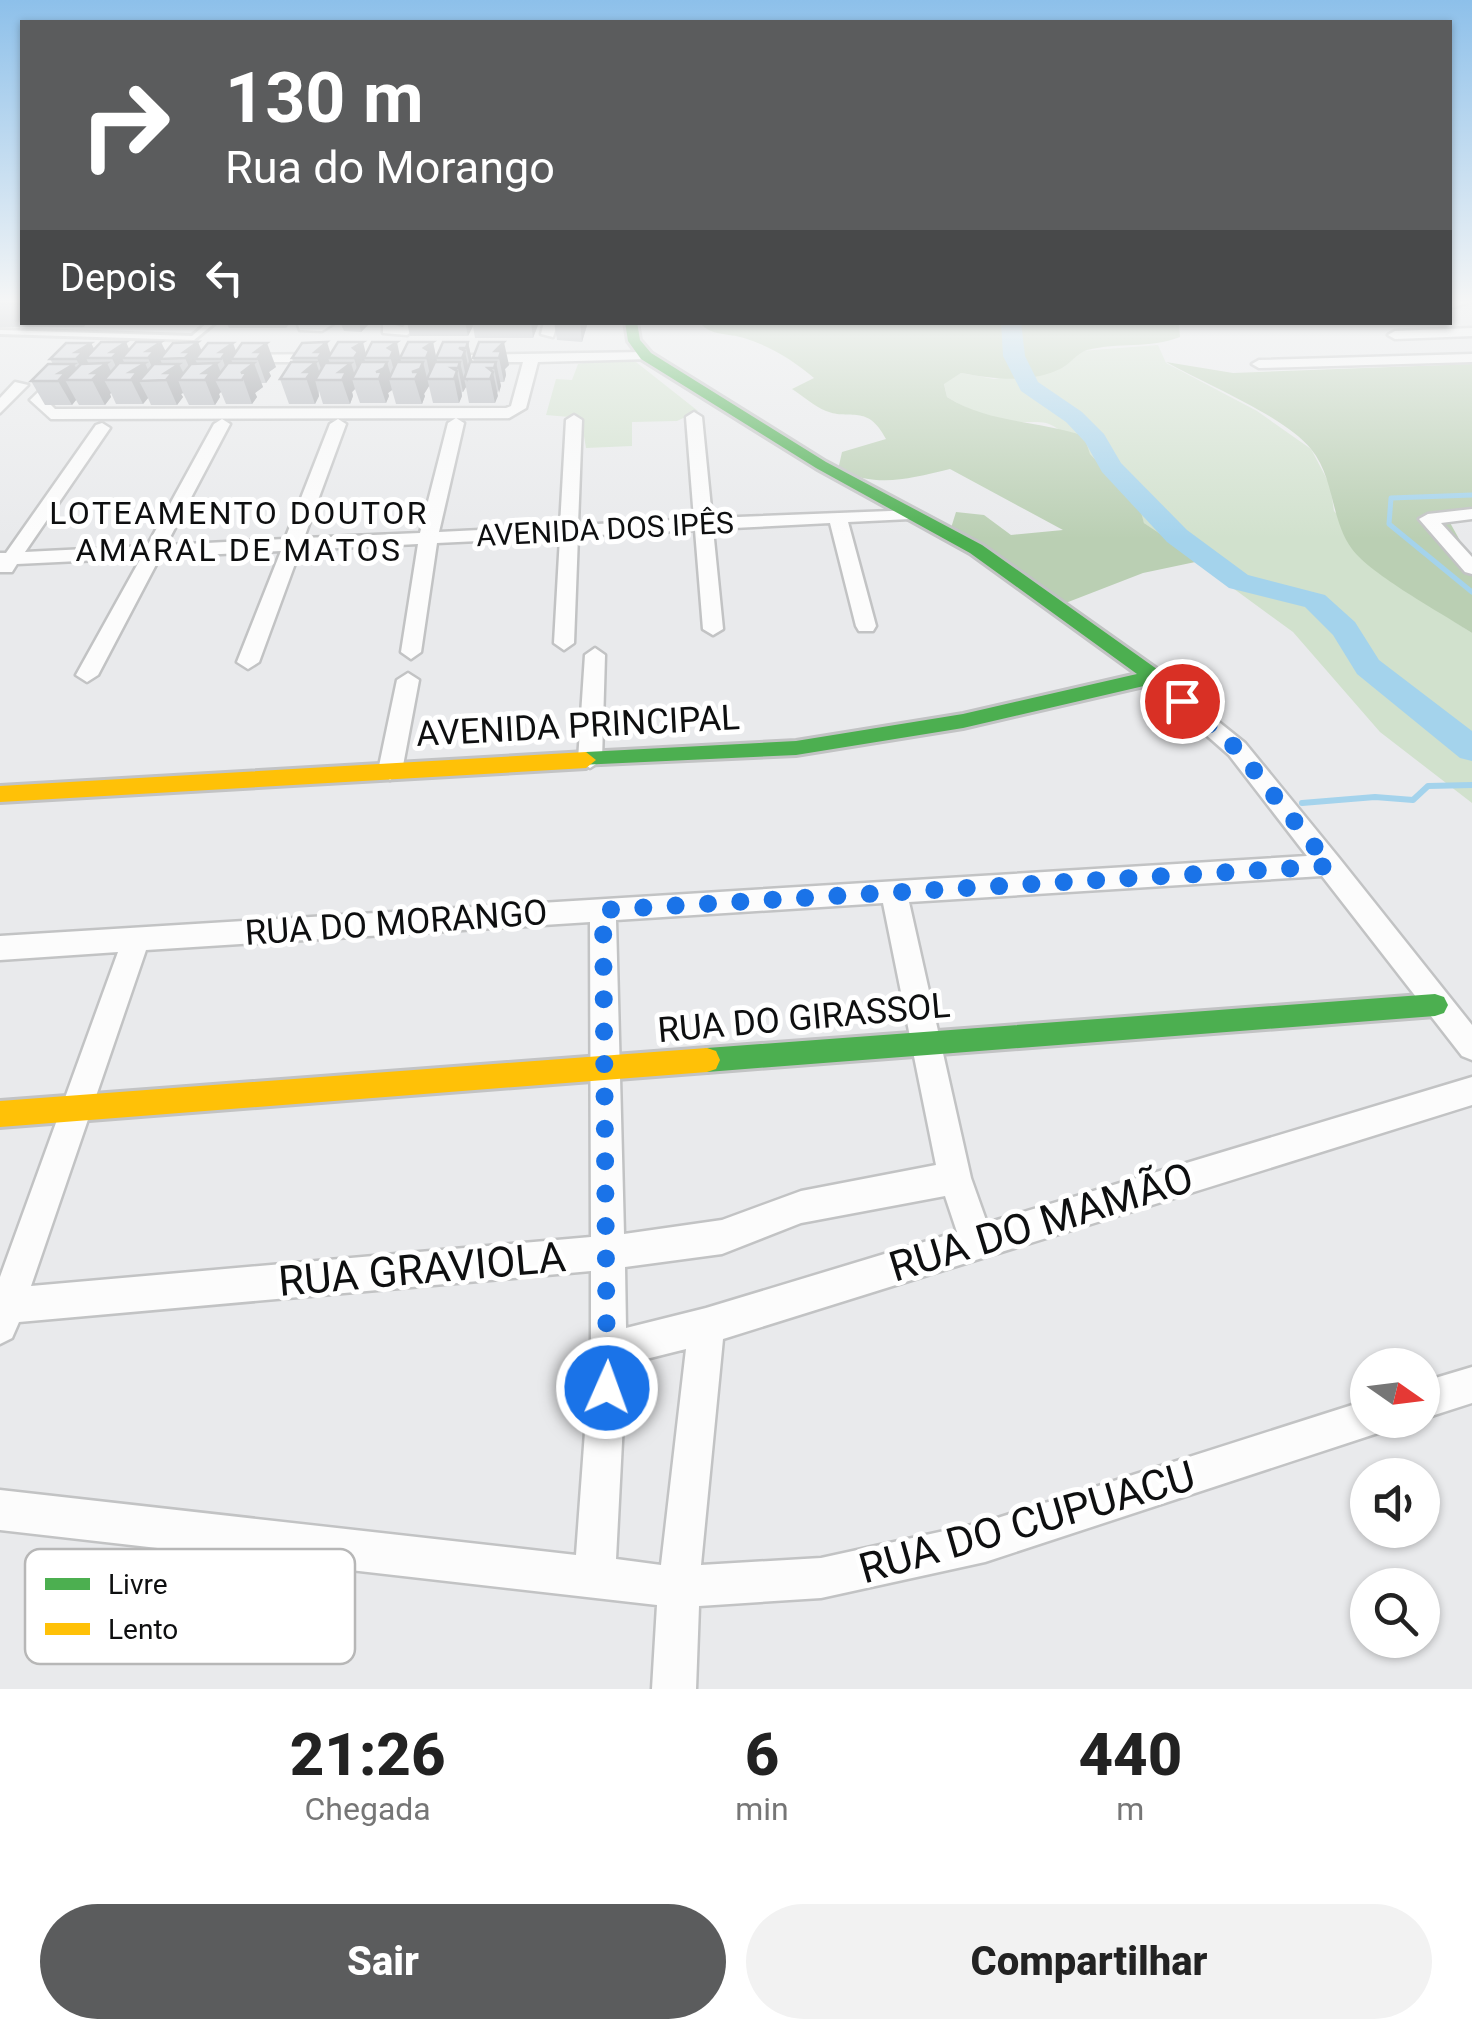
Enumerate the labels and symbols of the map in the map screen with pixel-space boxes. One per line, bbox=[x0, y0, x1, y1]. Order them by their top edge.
district label: LOTEAMENTO DOUTOR AMARAL DE MATOS bbox=[49, 494, 429, 569]
street label: AVENIDA DOS IPÊS bbox=[475, 505, 735, 553]
pin bbox=[1140, 659, 1225, 744]
street label: AVENIDA PRINCIPAL bbox=[415, 697, 741, 755]
street label: RUA DO MORANGO bbox=[243, 892, 549, 954]
street label: RUA DO GIRASSOL bbox=[656, 985, 952, 1051]
street label: RUA DO MAMÃO bbox=[883, 1153, 1199, 1291]
street label: RUA GRAVIOLA bbox=[276, 1232, 568, 1306]
position arrow bbox=[555, 1336, 659, 1440]
north arrow bbox=[1350, 1348, 1440, 1438]
street label: RUA DO CUPUACU bbox=[853, 1451, 1201, 1593]
legend bbox=[25, 1549, 355, 1664]
text: Livre bbox=[108, 1568, 168, 1601]
text: Lento bbox=[108, 1613, 178, 1646]

